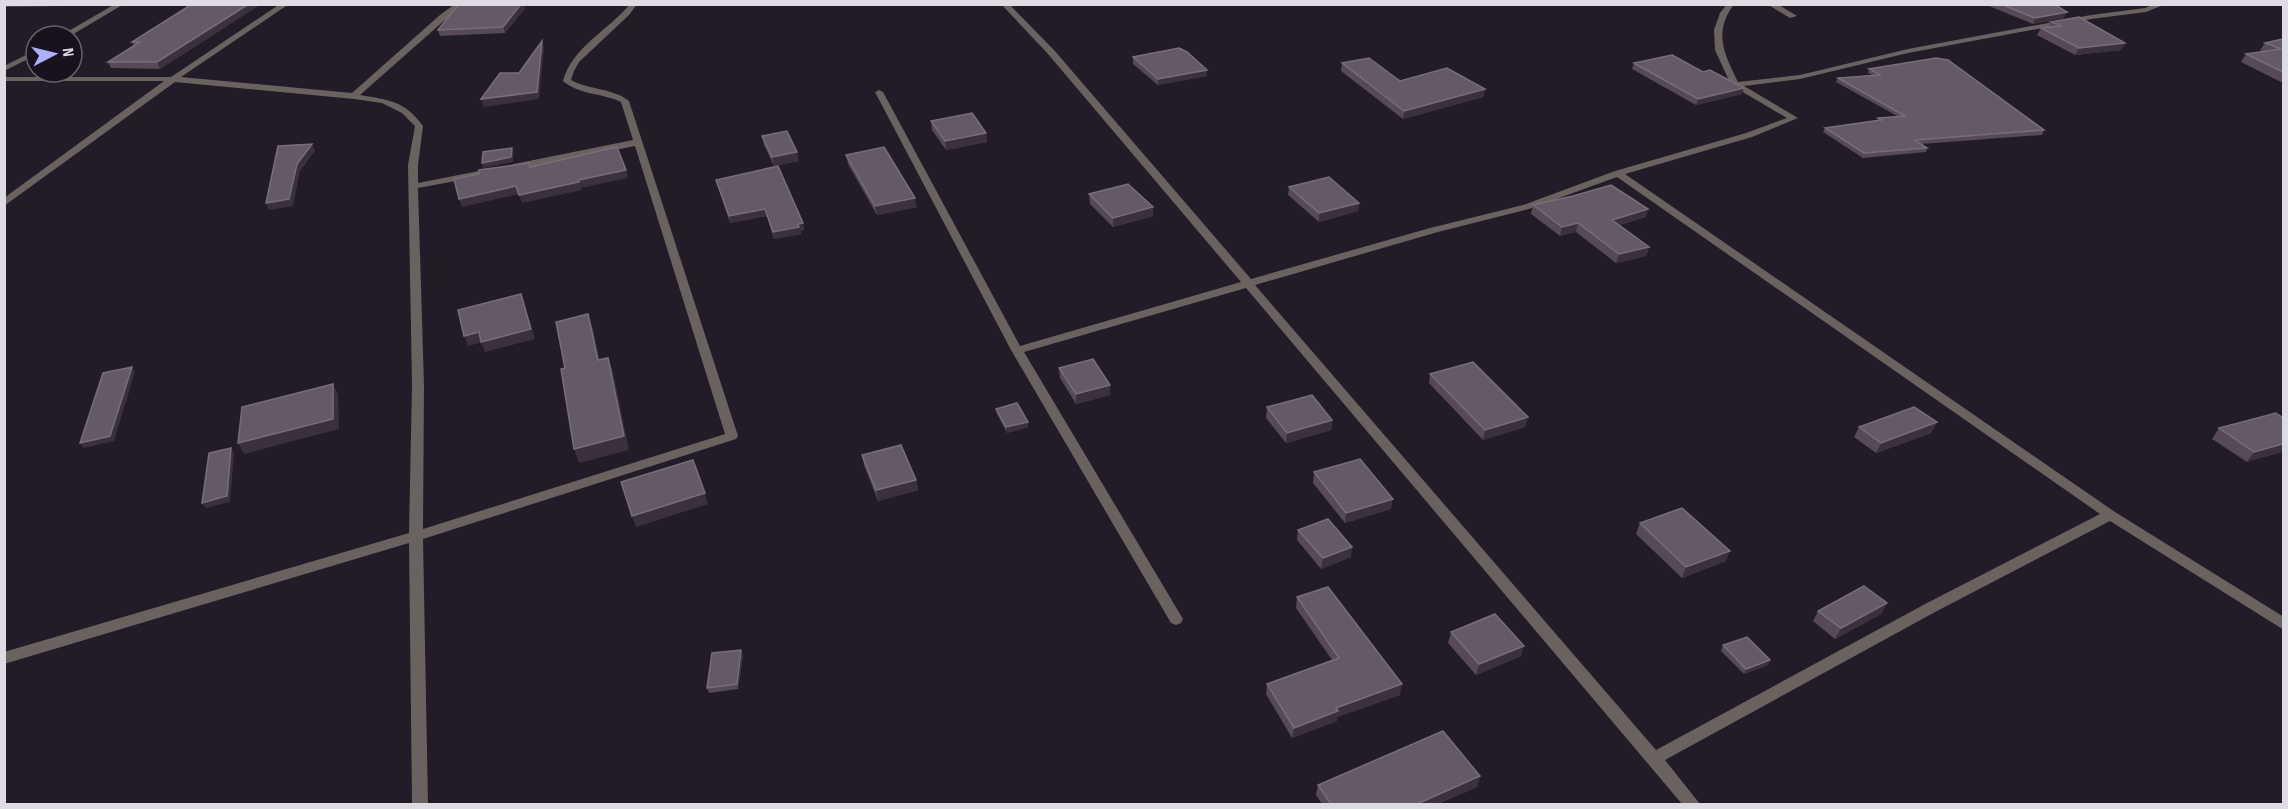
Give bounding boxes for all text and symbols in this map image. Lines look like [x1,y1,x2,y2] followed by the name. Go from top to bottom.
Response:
[24,24,84,84] north arrow
[57,47,77,58] text: N

